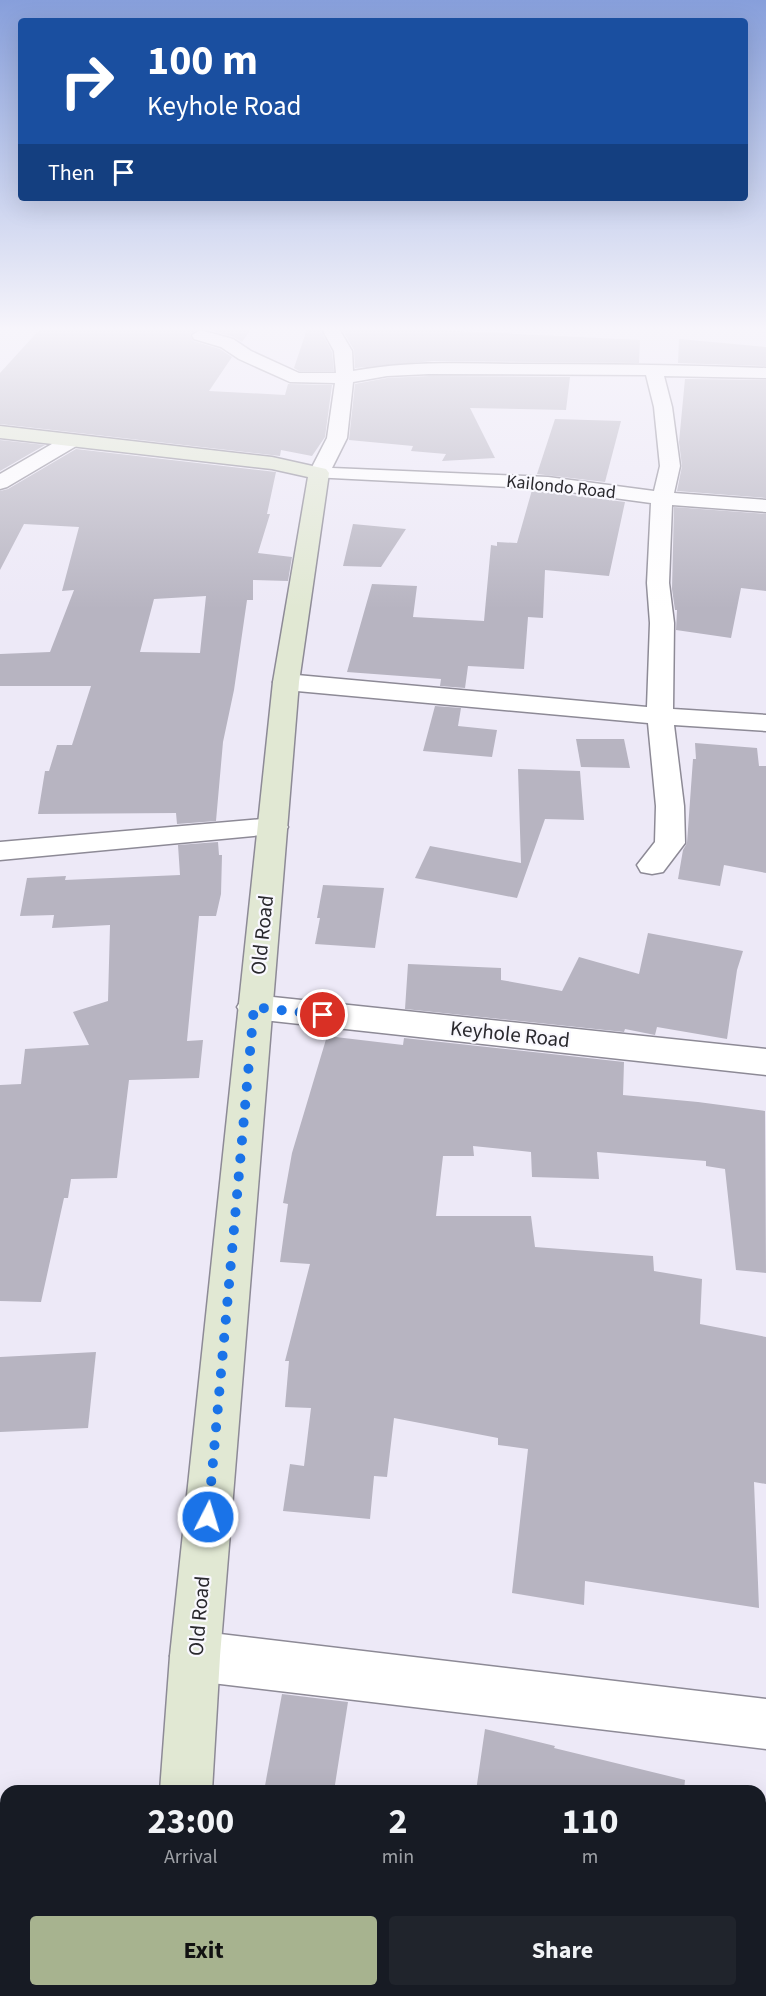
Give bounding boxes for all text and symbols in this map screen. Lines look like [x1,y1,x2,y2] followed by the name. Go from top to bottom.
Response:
[147,31,258,91] text: 100 m
[48,42,126,120] icon: right
[147,87,302,126] text: Keyhole Road
[107,156,140,189] icon: arrive
[48,157,95,189] text: Then
[505,469,617,505] street label: Kailondo Road
[243,894,281,976] street label: Old Road
[297,989,348,1040] pin
[306,998,339,1031] icon: arrive
[449,1013,571,1055] street label: Keyhole Road
[176,1485,240,1549] position arrow
[181,1575,217,1657] street label: Old Road
[147,1796,234,1847] text: 23:00
[388,1796,407,1847] text: 2
[562,1796,619,1847] text: 110
[164,1843,218,1871] text: Arrival
[382,1843,414,1871] text: min
[582,1843,598,1871] text: m
[30,1916,377,1985] button: Exit
[389,1916,736,1985] button: Share

